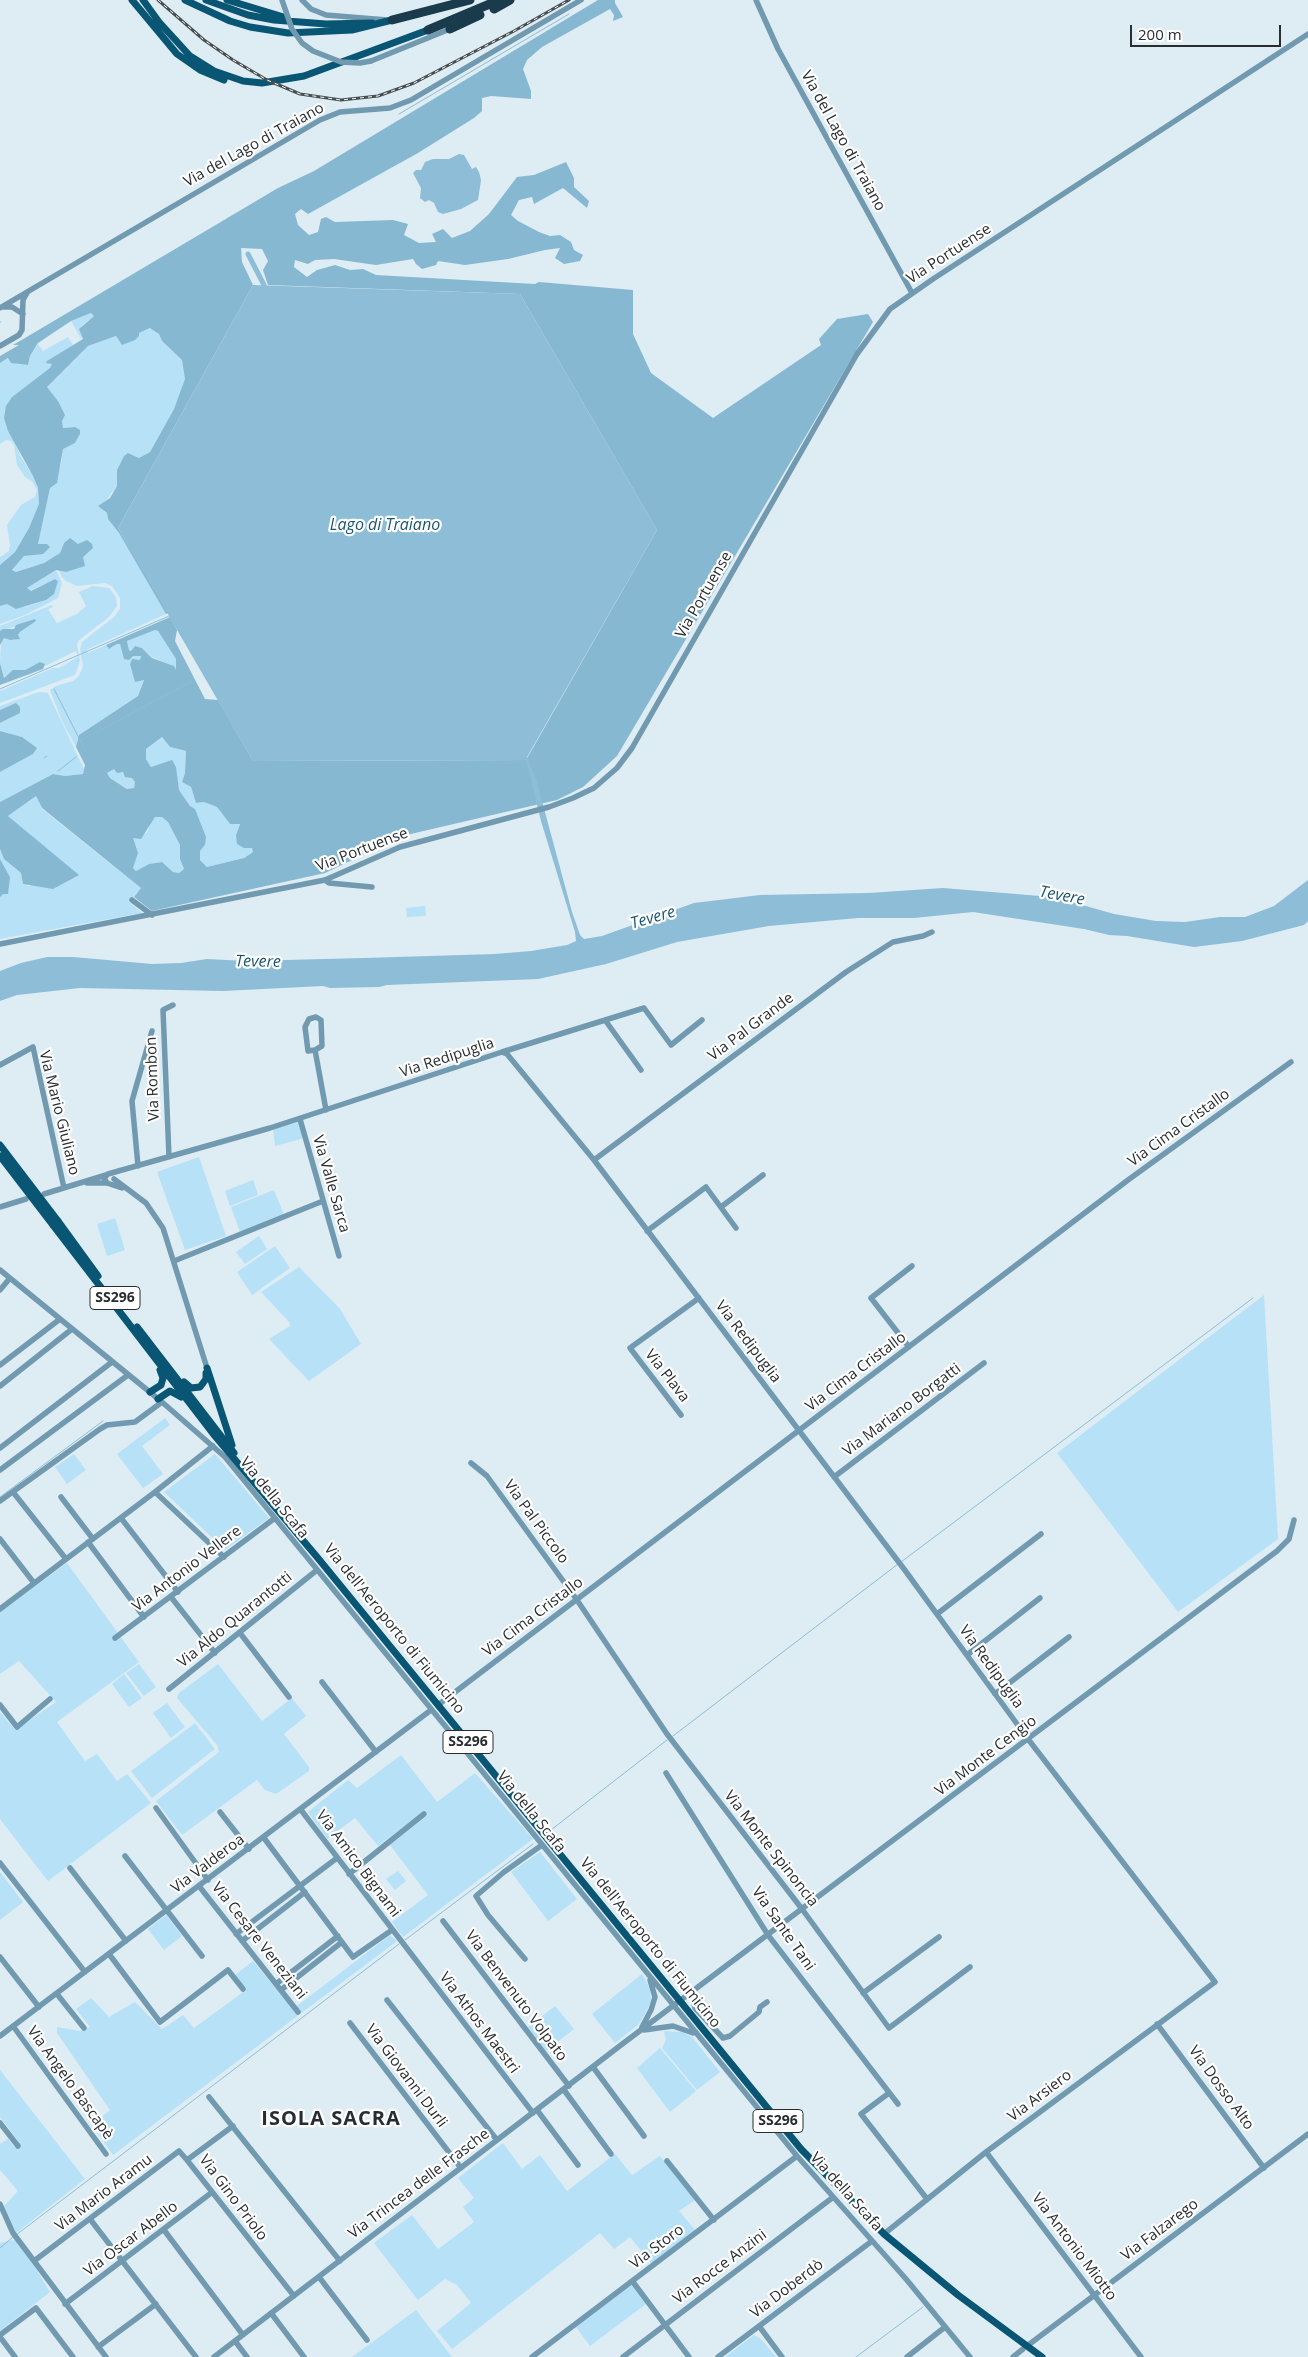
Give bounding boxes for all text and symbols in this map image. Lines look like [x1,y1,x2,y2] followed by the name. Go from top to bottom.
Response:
[1133,15,1284,47] scale bar
[1138,24,1182,44] text: 200 m
[797,68,889,214] street label: Via del Lago di Traiano
[181,99,327,191] street label: Via del Lago di Traiano
[903,220,995,288] street label: Via Portuense
[330,515,440,535] water label: Lago di Traiano
[672,549,736,641] street label: Via Portuense
[314,824,410,876] street label: Via Portuense
[1038,882,1086,910] water label: Tevere
[628,902,678,934] water label: Tevere
[235,952,281,972] water label: Tevere
[705,989,797,1065] street label: Via Pal Grande
[398,1034,496,1082] street label: Via Redipuglia
[143,1036,163,1122] street label: Via Rombon
[35,1049,83,1177] street label: Via Mario Giuliano
[1125,1085,1233,1171] street label: Via Cima Cristallo
[309,1133,353,1235] street label: Via Valle Sarca
[90,1286,140,1310] road number: SS296
[711,1297,785,1387] street label: Via Redipuglia
[802,1328,910,1416] street label: Via Cima Cristallo
[641,1346,693,1406] street label: Via Plava
[839,1360,965,1460] street label: Via Mariano Borgatti
[236,1454,312,1542] street label: Via della Scafa
[500,1477,572,1567] street label: Via Pal Piccolo
[129,1522,245,1616] street label: Via Antonio Vellere
[320,1540,468,1718] street label: Via dell'Aeroporto di Fiumicino
[174,1568,296,1672] street label: Via Aldo Quarantotti
[479,1573,587,1661] street label: Via Cima Cristallo
[955,1622,1027,1712] street label: Via Redipuglia
[932,1712,1040,1800] street label: Via Monte Cengio
[443,1730,493,1754] road number: SS296
[493,1768,569,1856] street label: Via della Scafa
[720,1787,822,1911] street label: Via Monte Spinoncia
[312,1807,404,1921] street label: Via Amico Bignami
[168,1831,248,1897] street label: Via Valderoa
[576,1854,724,2032] street label: Via dell'Aeroporto di Fiumicino
[208,1879,310,2003] street label: Via Cesare Veneziani
[748,1884,818,1974] street label: Via Sante Tani
[461,1927,571,2065] street label: Via Benvenuto Volpato
[435,1969,523,2077] street label: Via Athos Maestri
[361,2021,451,2131] street label: Via Giovanni Durli
[23,2023,117,2143] street label: Via Angelo Bascapè
[1184,2042,1258,2134] street label: Via Dosso Alto
[1005,2066,1075,2126] street label: Via Arsiero
[260,2107,402,2131] district label: ISOLA SACRA
[753,2110,803,2132] road number: SS296
[345,2125,493,2243] street label: Via Trincea delle Frasche
[806,2149,886,2235] street label: Via della Scafa
[52,2151,156,2235] street label: Via Mario Aramu
[195,2152,271,2244] street label: Via Gino Priolo
[1028,2190,1120,2304] street label: Via Antonio Miotto
[1118,2195,1202,2265] street label: Via Falzarego
[80,2198,182,2280] street label: Via Oscar Abello
[627,2221,687,2273] street label: Via Storo
[670,2226,770,2308] street label: Via Rocce Anzini
[747,2256,827,2322] street label: Via Doberdò

